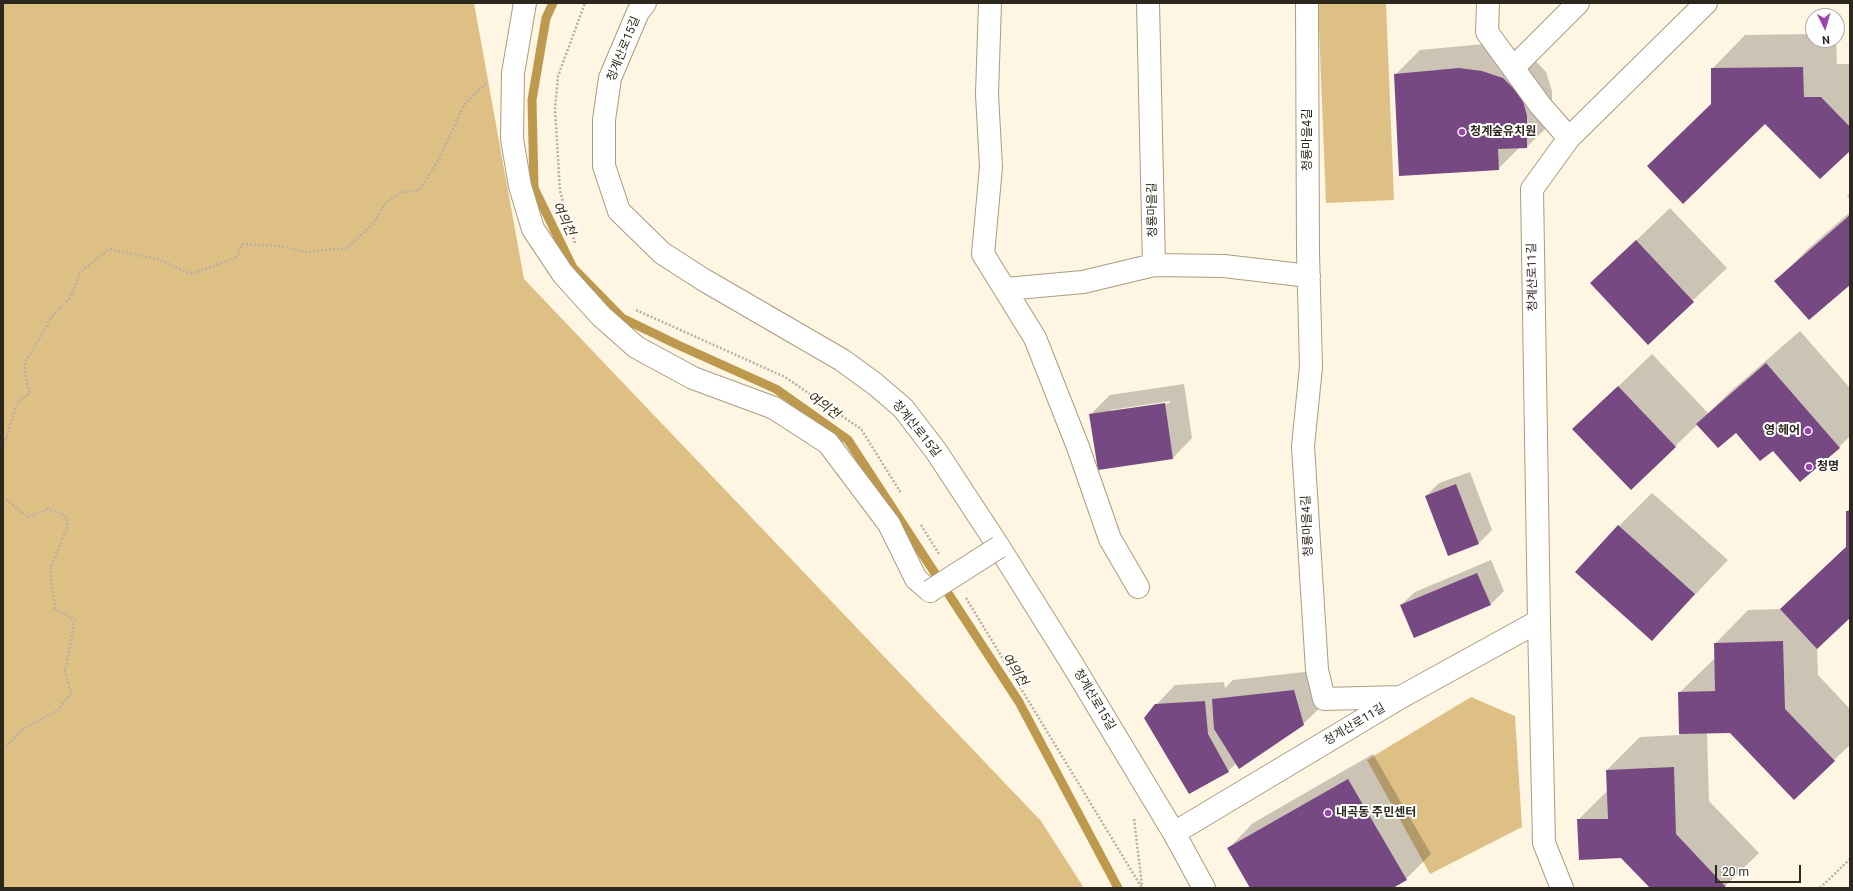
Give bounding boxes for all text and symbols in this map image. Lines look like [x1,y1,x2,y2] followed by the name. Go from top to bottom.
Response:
[1805,8,1845,48] north arrow
[604,14,644,84] street label: 청계산로15길
[1822,33,1830,46] text: N
[1301,109,1315,171] street label: 청룡마을4길
[1470,125,1536,139] place label: 청계숲유치원
[1457,127,1467,137] marker: 청계숲유치원
[1145,182,1161,238] street label: 청룡마을길
[548,199,578,239] water label: 여의천
[1525,243,1541,311] street label: 청계산로11길
[804,389,842,423] water label: 여의천
[889,398,943,460] street label: 청계산로15길
[1764,424,1800,438] place label: 영 헤어
[1803,426,1813,436] marker: 영 헤어
[1817,460,1839,474] place label: 청명
[1804,462,1814,472] marker: 청명
[1299,495,1317,557] street label: 청룡마을4길
[998,651,1030,689] water label: 여의천
[1070,667,1118,733] street label: 청계산로15길
[1322,701,1388,749] street label: 청계산로11길
[1336,806,1416,820] place label: 내곡동 주민센터
[1323,808,1333,818] marker: 내곡동 주민센터
[1717,857,1803,883] scale bar
[1722,865,1749,879] text: 20 m

